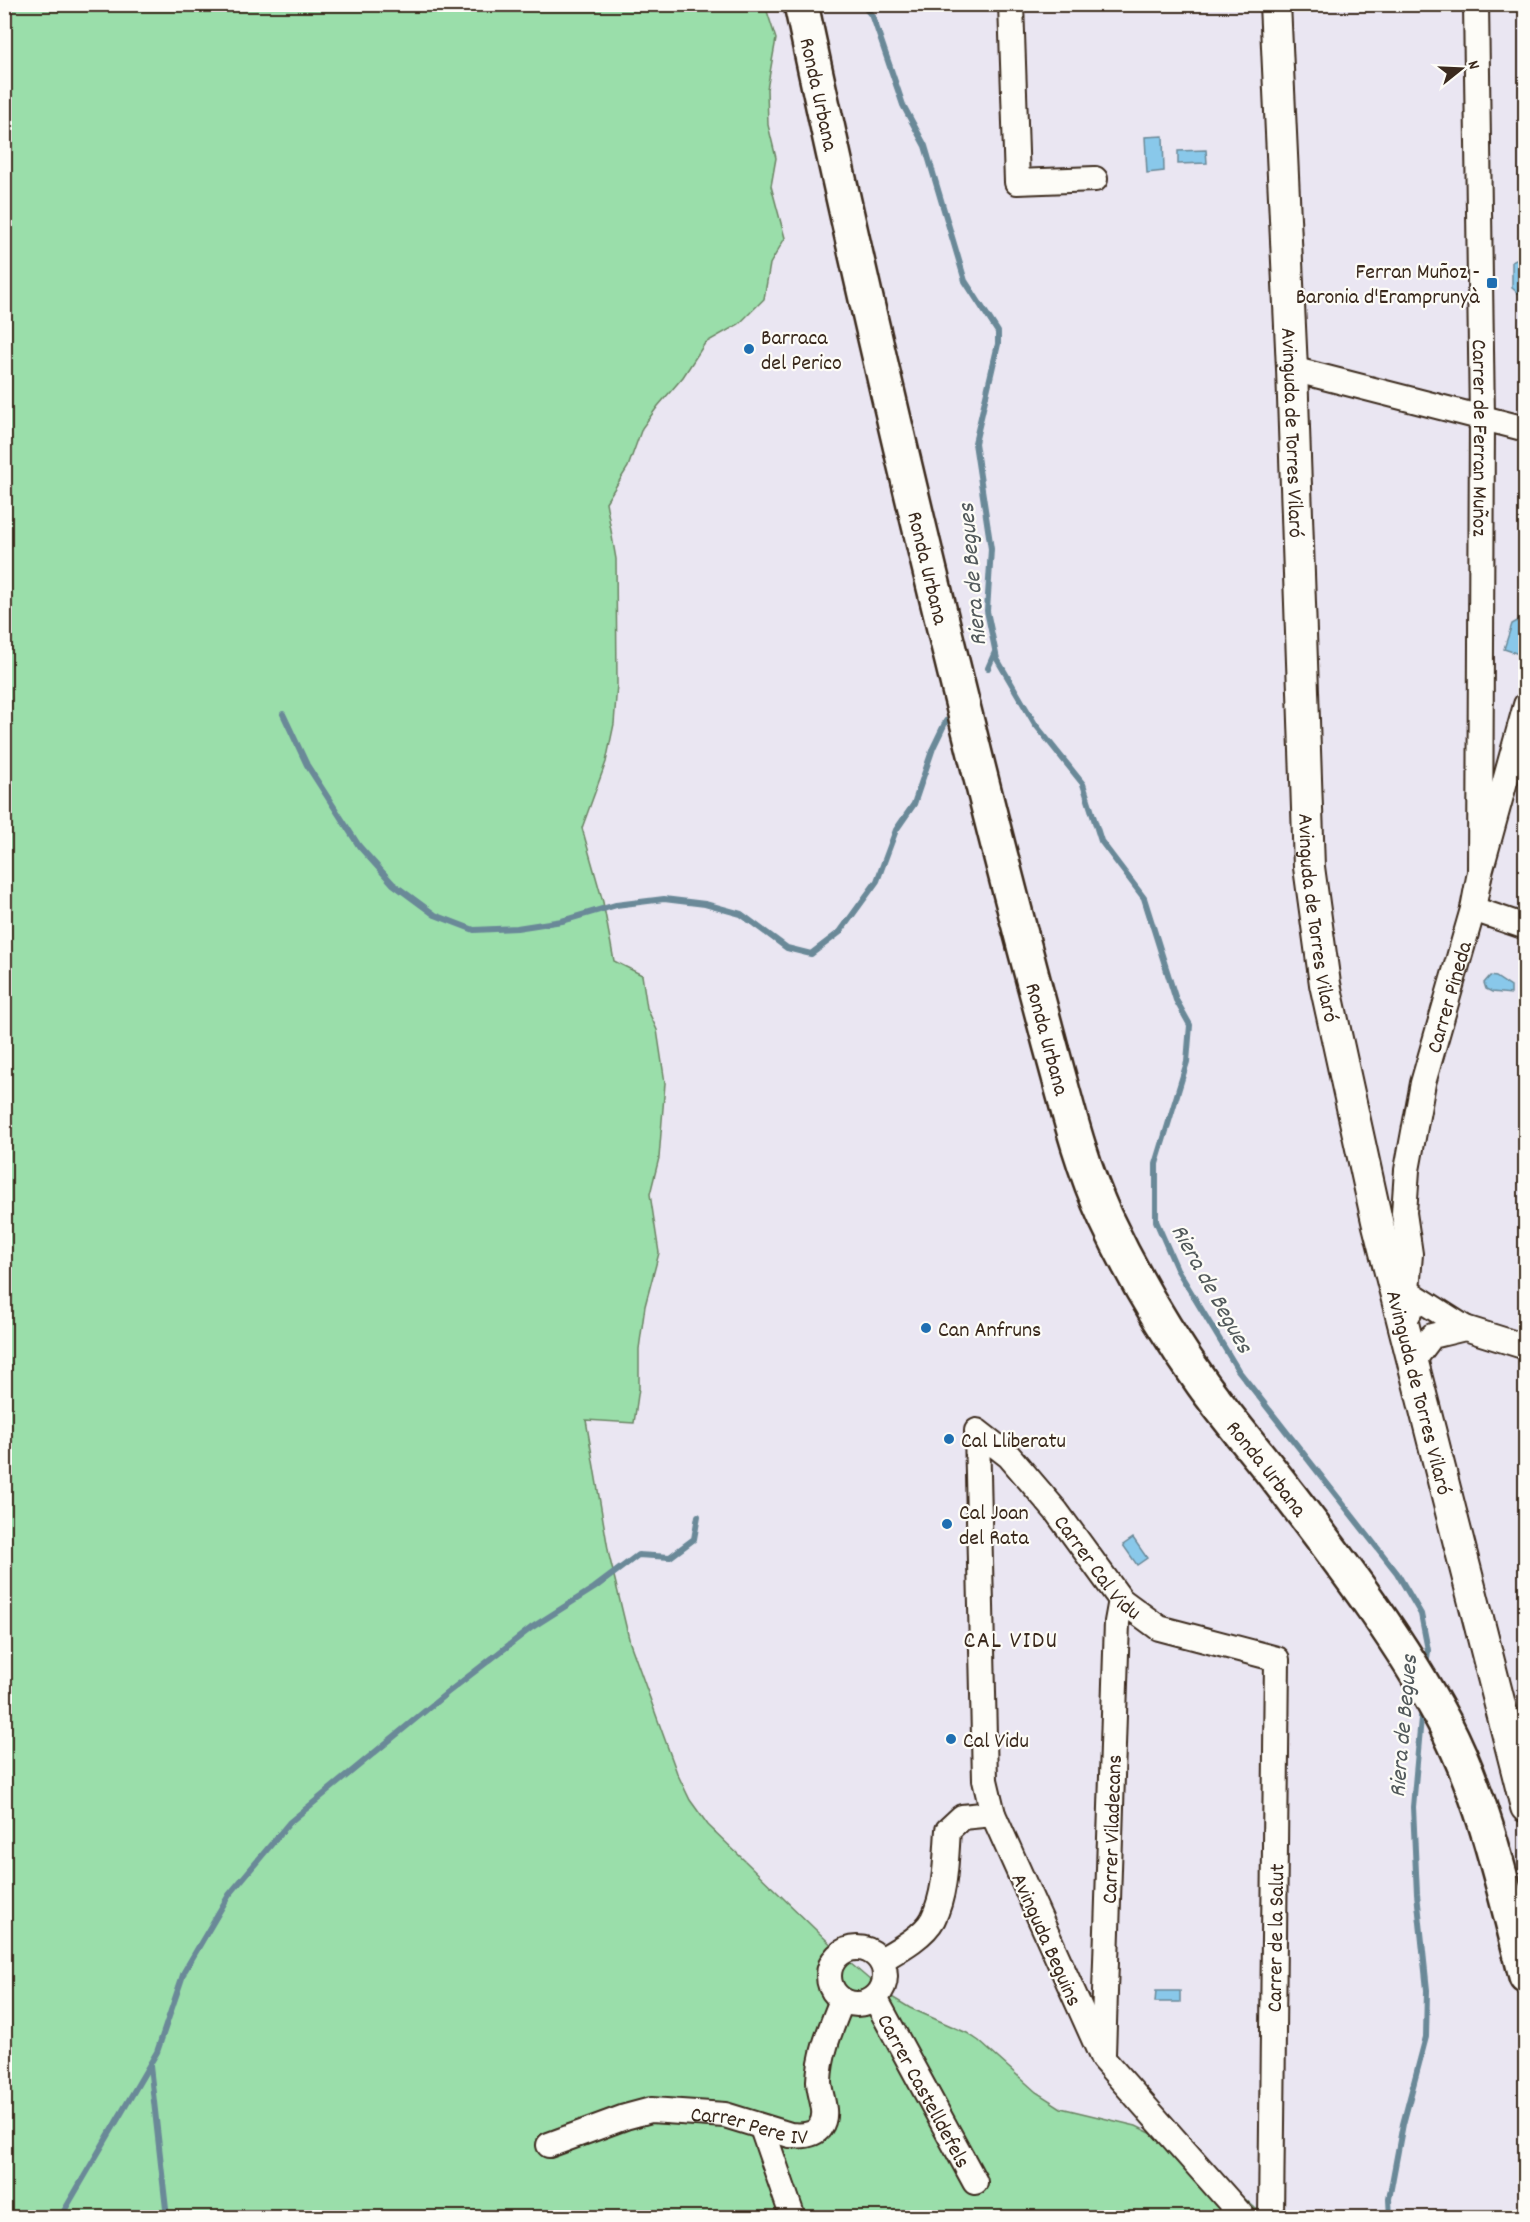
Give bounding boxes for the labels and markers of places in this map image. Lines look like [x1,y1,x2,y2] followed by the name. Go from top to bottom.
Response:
[1296,258,1480,314] place label: Ferran Muñoz - Baronia d'Eramprunyà
[1485,276,1499,290] marker: Ferran Muñoz - Baronia d'Eramprunyà
[761,324,842,380] place label: Barraca del Perico
[742,342,756,356] marker: Barraca del Perico
[938,1316,1041,1347] place label: Can Anfruns
[919,1321,933,1335] marker: Can Anfruns
[961,1427,1066,1458] place label: Cal Lliberatu
[942,1432,956,1446] marker: Cal Lliberatu
[959,1499,1029,1555] place label: Cal Joan del Rata
[940,1517,954,1531] marker: Cal Joan del Rata
[963,1727,1029,1758] place label: Cal Vidu
[944,1732,958,1746] marker: Cal Vidu

